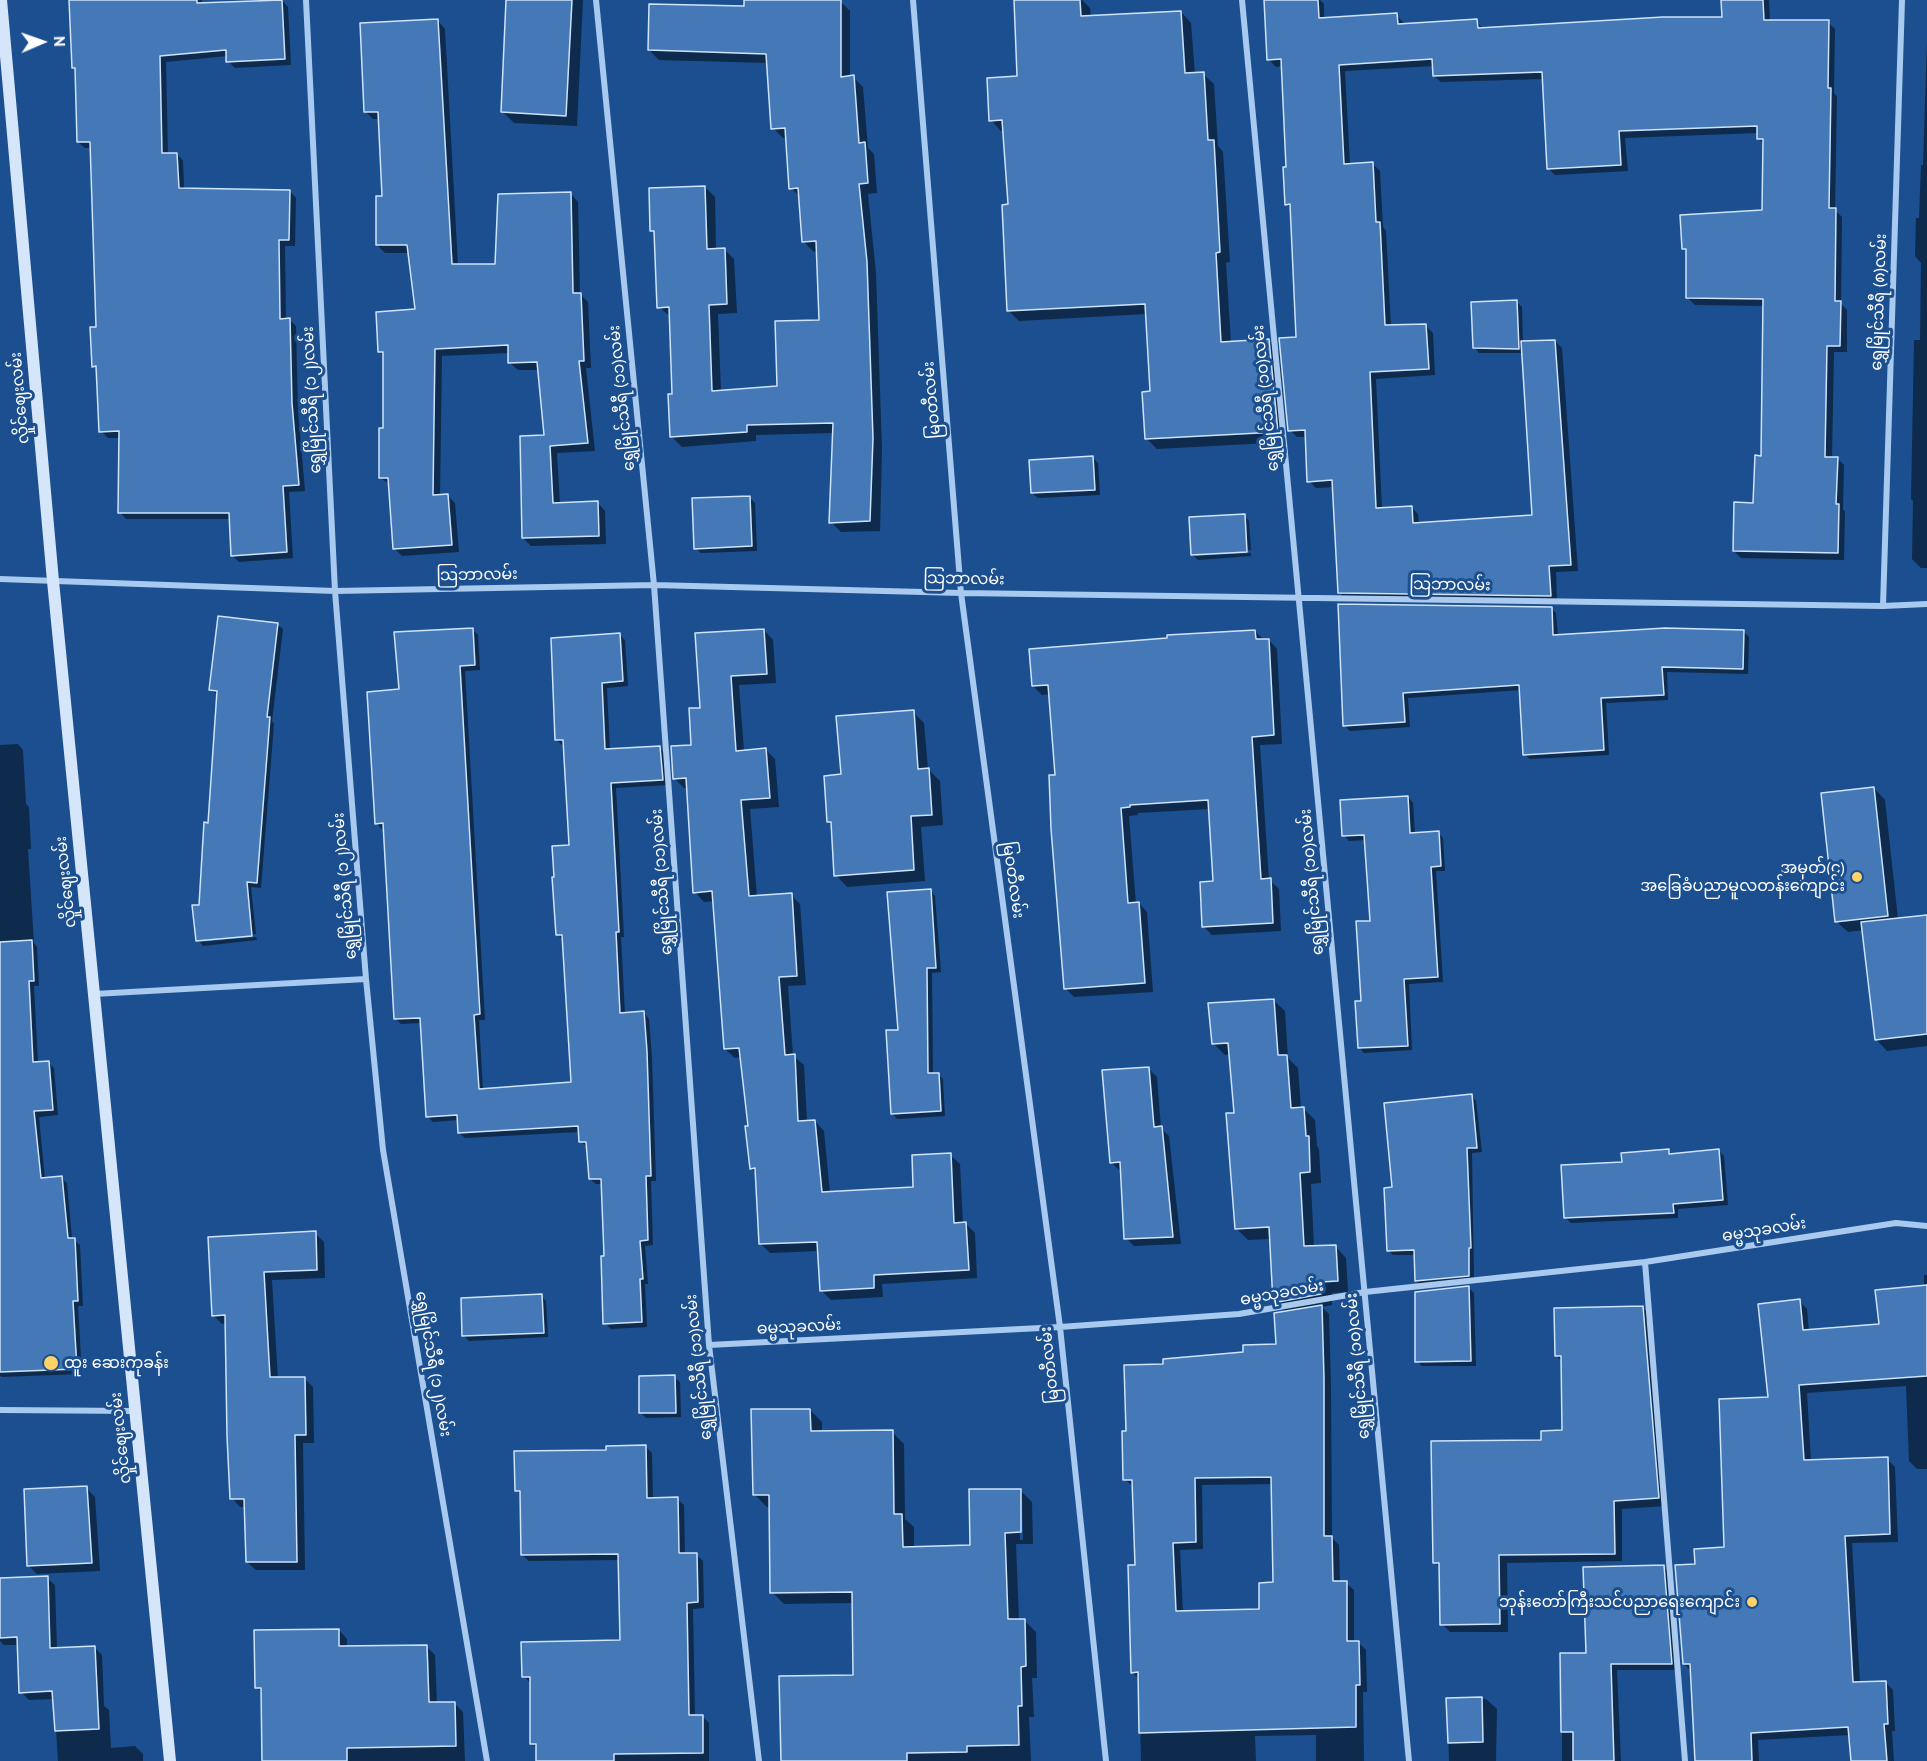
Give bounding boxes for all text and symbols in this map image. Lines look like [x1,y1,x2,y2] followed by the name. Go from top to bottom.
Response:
[12,12,72,72] north arrow
[50,36,70,47] text: N
[1867,233,1891,371] street label: ရွှေမြိုင်သီရီ (၈)လမ်း
[605,324,639,472] street label: ရွှေမြိုင်သီရီ (၁၁)လမ်း
[1249,324,1283,472] street label: ရွှေမြိုင်သီရီ (၁၀)လမ်း
[299,326,325,474] street label: ရွှေမြိုင်သီရီ (၁၂)လမ်း
[6,351,34,445] street label: လှိုင်ဈေးလမ်း
[919,361,945,439] street label: မြဝတီလမ်း
[436,565,518,585] street label: သြဘာလမ်း
[923,569,1005,589] street label: သြဘာလမ်း
[1409,575,1491,595] street label: သြဘာလမ်း
[647,808,677,956] street label: ရွှေမြိုင်သီရီ (၁၁)လမ်း
[1296,808,1328,956] street label: ရွှေမြိုင်သီရီ (၁၀)လမ်း
[329,812,361,960] street label: ရွှေမြိုင်သီရီ (၁၂)လမ်း
[52,835,80,929] street label: လှိုင်ဈေးလမ်း
[998,840,1028,920] street label: မြဝတီလမ်း
[1640,858,1845,896] place label: အမှတ်(၄) အခြေခံပညာမူလတန်းကျောင်း
[1850,870,1864,884] marker: အမှတ်(၄) အခြေခံပညာမူလတန်းကျောင်း
[1721,1214,1807,1246] street label: ဓမ္မသုခလမ်း
[1239,1276,1325,1310] street label: ဓမ္မသုခလမ်း
[411,1290,455,1438] street label: ရွှေမြိုင်သီရီ (၁၂)လမ်း
[1342,1292,1374,1440] street label: ရွှေမြိုင်သီရီ (၁၀)လမ်း
[682,1293,716,1441] street label: ရွှေမြိုင်သီရီ (၁၁)လမ်း
[756,1315,842,1339] street label: ဓမ္မသုခလမ်း
[1036,1325,1064,1405] street label: မြဝတီလမ်း
[64,1353,169,1373] place label: ထူး ဆေးကုခန်း
[42,1354,60,1372] marker: ထူး ဆေးကုခန်း
[107,1391,135,1485] street label: လှိုင်ဈေးလမ်း
[1499,1592,1740,1612] place label: ဘုန်းတော်ကြီးသင်ပညာရေးကျောင်း
[1745,1595,1759,1609] marker: ဘုန်းတော်ကြီးသင်ပညာရေးကျောင်း

